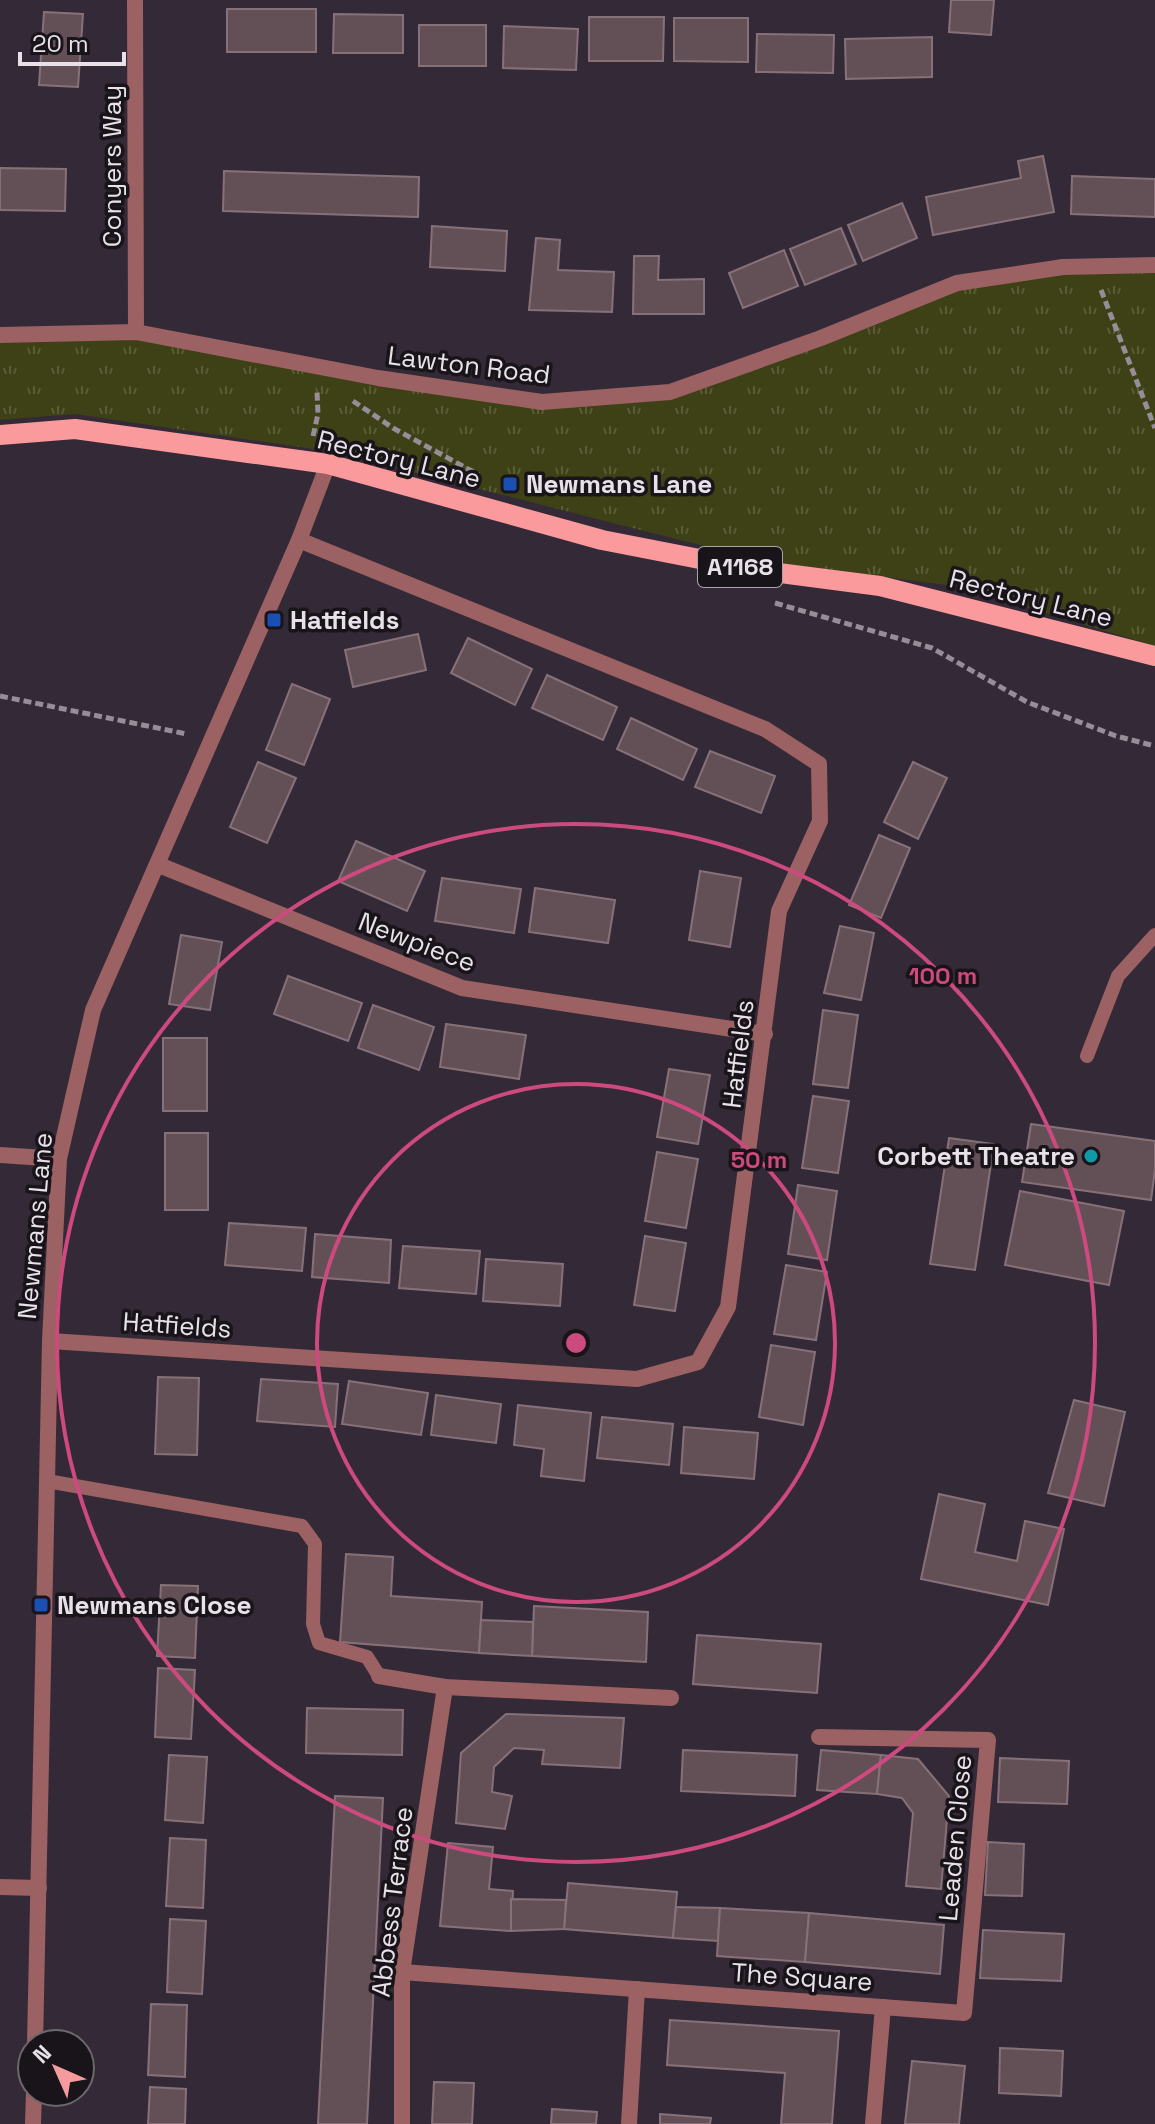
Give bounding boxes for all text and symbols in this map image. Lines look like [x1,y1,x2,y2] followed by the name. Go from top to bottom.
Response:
[20,16,124,66] scale bar
[32,28,89,59] text: 20 m
[95,85,129,247] street label: Conyers Way
[386,338,552,392] street label: Lawton Road
[314,422,484,496] street label: Rectory Lane
[526,467,712,501] place label: Newmans Lane
[501,475,519,493] marker: Newmans Lane
[698,547,782,587] road number: A1168
[946,561,1116,635] street label: Rectory Lane
[290,603,399,637] place label: Hatfields
[265,611,283,629] marker: Hatfields
[354,904,480,980] street label: Newpiece
[909,960,977,991] text: 100 m
[714,998,762,1110] street label: Hatfields
[10,1131,60,1321] street label: Newmans Lane
[877,1139,1075,1173] place label: Corbett Theatre
[731,1144,787,1175] text: 50 m
[1082,1147,1100,1165] marker: Corbett Theatre
[121,1304,233,1346] street label: Hatfields
[562,1329,590,1357] centre of rings
[57,1588,251,1622] place label: Newmans Close
[32,1596,50,1614] marker: Newmans Close
[931,1753,979,1923] street label: Leaden Close
[363,1805,421,1999] street label: Abbess Terrace
[730,1955,874,1999] street label: The Square
[16,2028,96,2108] north arrow
[27,2039,57,2069] text: N

